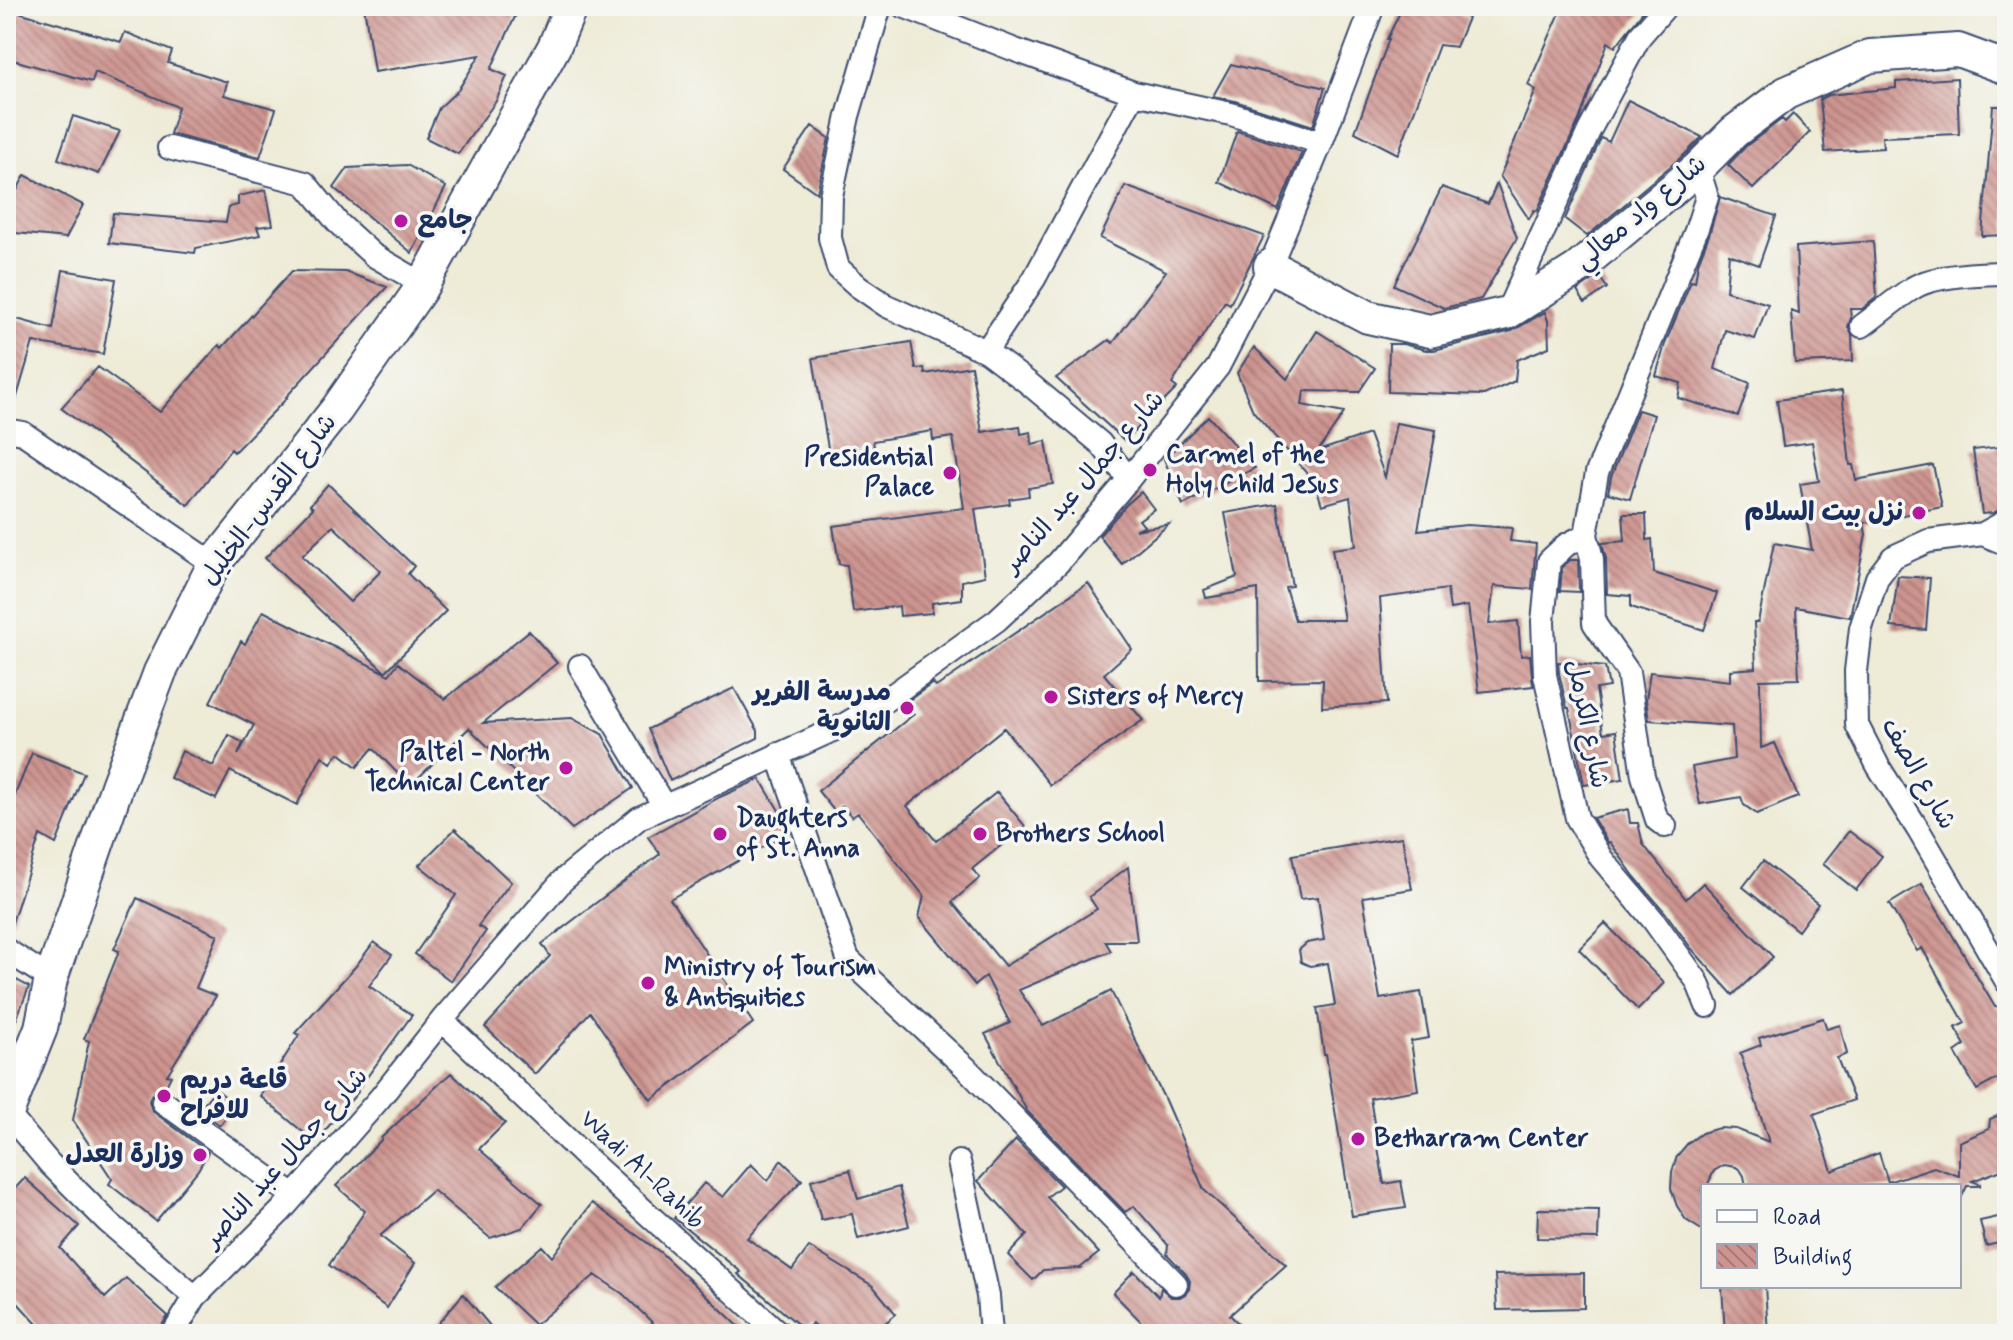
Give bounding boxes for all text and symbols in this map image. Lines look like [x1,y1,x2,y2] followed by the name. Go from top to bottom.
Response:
[1568,148,1717,281] street label: شارع واد معالي
[417,204,472,238] place label: جامع
[392,212,410,230] marker: جامع
[994,383,1173,582] street label: شارع جمال عبد الناصر
[193,407,345,593] street label: شارع القدس-الخليل
[1166,438,1339,502] place label: Carmel of the Holy Child Jesus
[804,441,934,505] place label: Presidential Palace
[1141,461,1159,479] marker: Carmel of the Holy Child Jesus
[941,464,959,482] marker: Presidential Palace
[1745,496,1903,531] place label: نزل بيت السلام
[1910,504,1928,522] marker: نزل بيت السلام
[1558,657,1616,791] street label: شارع الكرمل
[750,676,891,740] place label: مدرسة الفرير الثانوية
[1067,680,1244,714] place label: Sisters of Mercy
[1042,688,1060,706] marker: Sisters of Mercy
[898,699,916,717] marker: مدرسة الفرير الثانوية
[1872,712,1964,836] street label: شارع الصف
[364,736,550,800] place label: Paltel - North Technical Center
[557,759,575,777] marker: Paltel - North Technical Center
[736,802,860,866] place label: Daughters of St. Anna
[996,817,1165,851] place label: Brothers School
[711,825,729,843] marker: Daughters of St. Anna
[971,825,989,843] marker: Brothers School
[664,951,876,1015] place label: Ministry of Tourism & Antiquities
[639,974,657,992] marker: Ministry of Tourism & Antiquities
[195,1061,376,1257] street label: شارع جمال عبد الناصر
[180,1064,288,1128] place label: قاعة دريم للافراح
[155,1087,173,1105] marker: قاعة دريم للافراح
[572,1103,712,1237] street label: Wadi Al-Rahib
[1374,1122,1589,1156] place label: Betharram Center
[1349,1130,1367,1148] marker: Betharram Center
[65,1138,184,1172] place label: وزارة العدل
[191,1146,209,1164] marker: وزارة العدل
[1701,1184,1961,1288] legend
[1773,1202,1821,1233] text: Road
[1773,1242,1853,1276] text: Building

